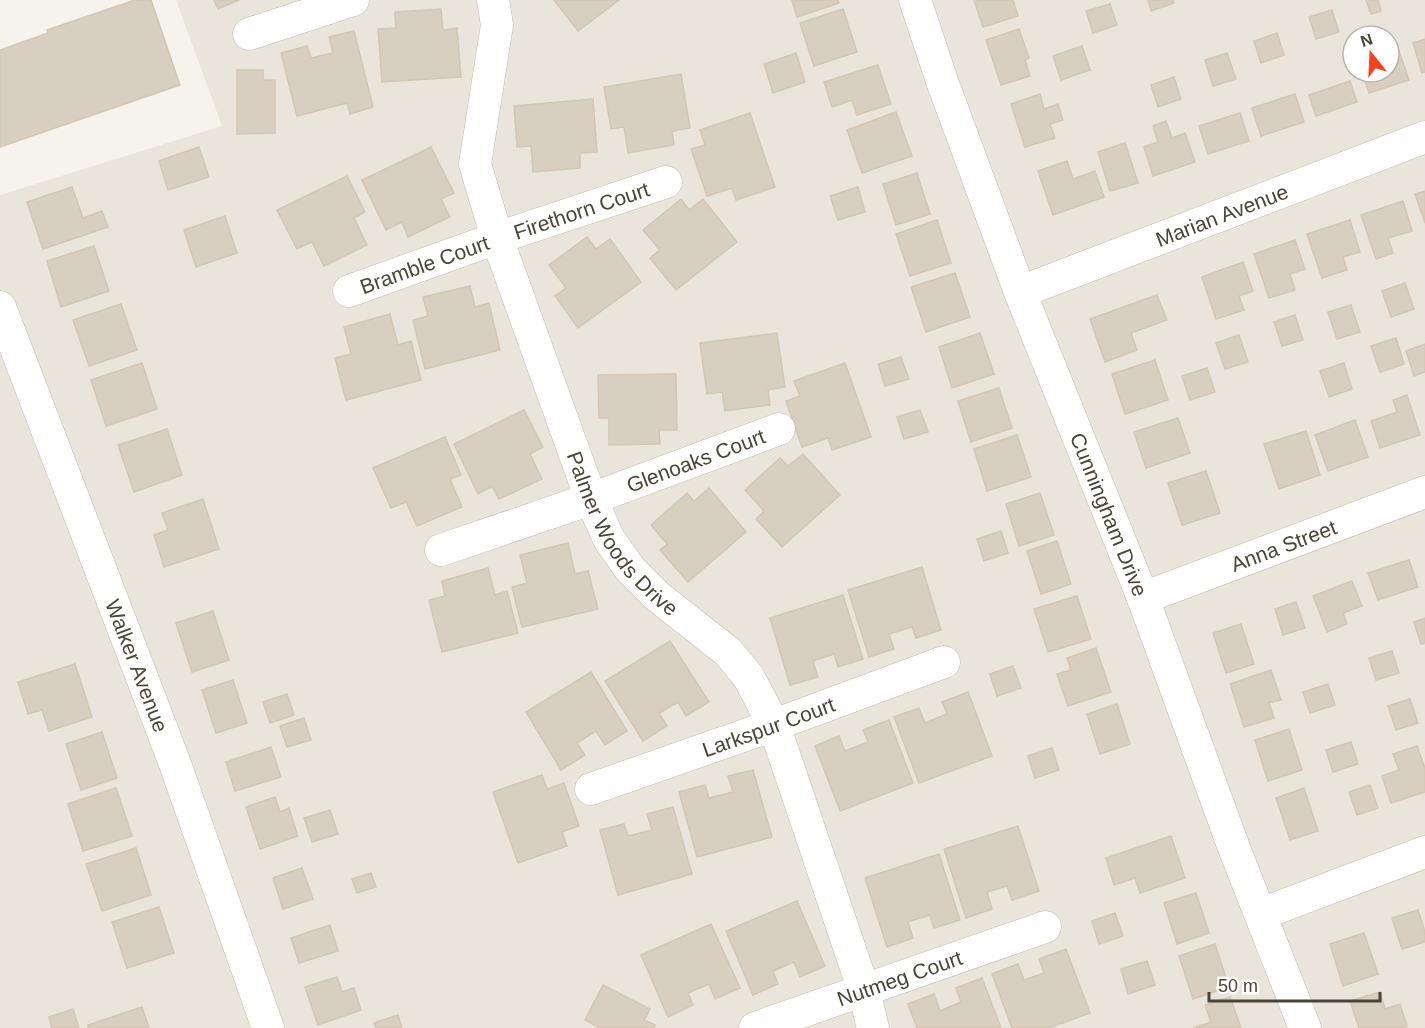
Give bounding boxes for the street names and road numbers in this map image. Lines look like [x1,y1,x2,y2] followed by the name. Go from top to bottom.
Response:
[511,177,652,243] street label: Firethorn Court
[1152,179,1291,251] street label: Marian Avenue
[357,230,492,298] street label: Bramble Court
[623,424,768,496] street label: Glenoaks Court
[1066,429,1153,599] street label: Cunningham Drive
[563,448,683,620] street label: Palmer Woods Drive
[1227,515,1340,576] street label: Anna Street
[102,596,173,735] street label: Walker Avenue
[699,692,838,761] street label: Larkspur Court
[834,945,965,1010] street label: Nutmeg Court

